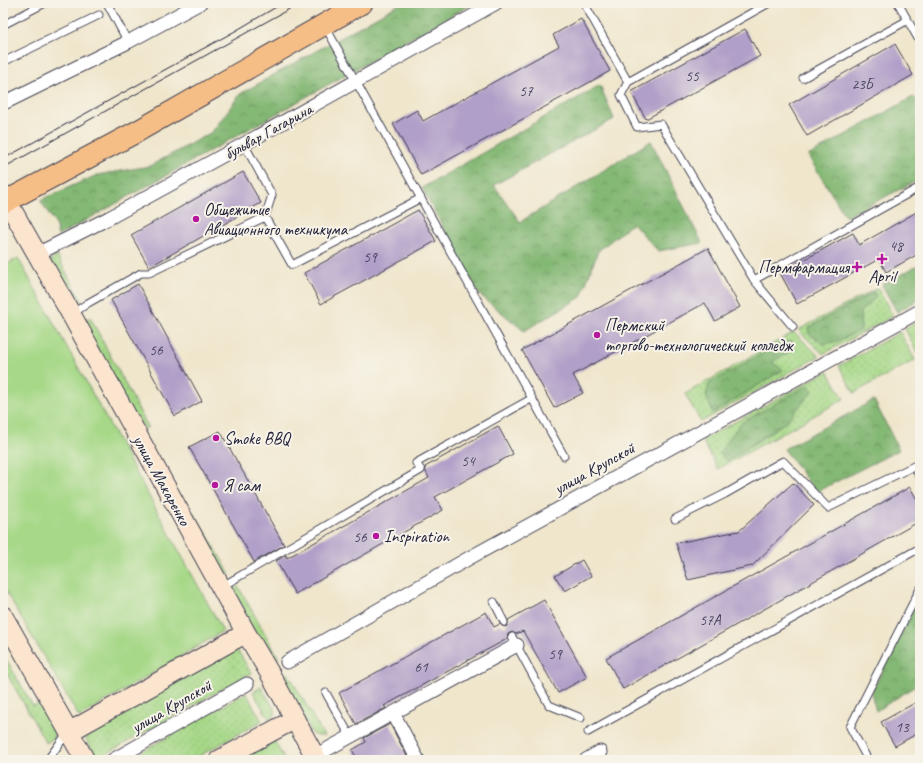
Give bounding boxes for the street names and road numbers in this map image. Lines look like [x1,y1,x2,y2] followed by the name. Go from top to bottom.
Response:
[220,98,318,164] street label: бульвар Гагарина
[128,430,196,530] street label: улица Макаренко
[549,437,639,500] street label: улица Крупской
[127,675,216,738] street label: улица Крупской

